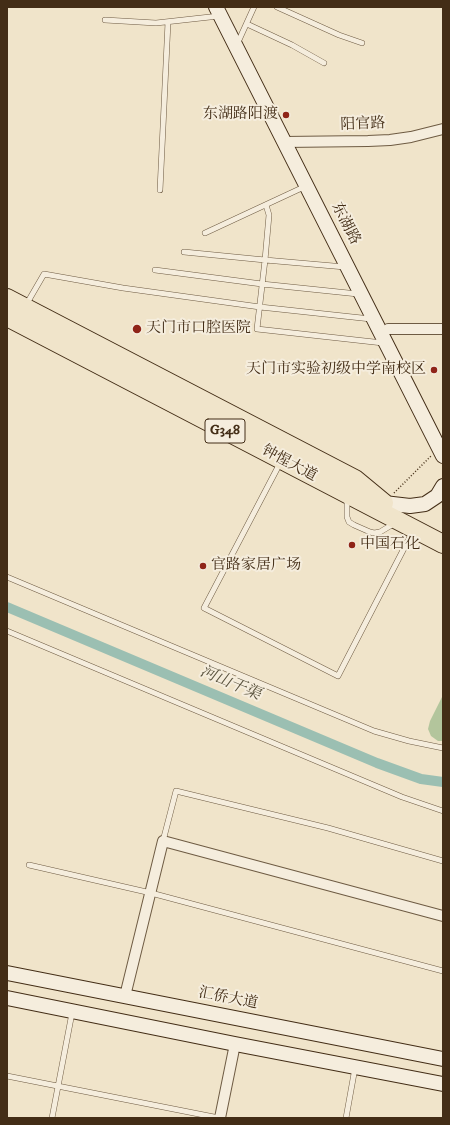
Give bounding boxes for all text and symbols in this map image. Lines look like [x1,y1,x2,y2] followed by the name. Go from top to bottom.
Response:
[203,106,278,124] place label: 东湖路阳渡
[281,110,291,120] marker: 东湖路阳渡
[340,115,386,135] street label: 阳官路
[327,200,363,248] street label: 东湖路
[146,320,251,338] place label: 天门市口腔医院
[131,323,143,335] marker: 天门市口腔医院
[246,361,426,379] place label: 天门市实验初级中学南校区
[429,365,439,375] marker: 天门市实验初级中学南校区
[205,419,245,443] road number: G348
[258,442,320,486] street label: 钟惺大道
[360,536,420,554] place label: 中国石化
[347,540,357,550] marker: 中国石化
[211,557,301,575] place label: 官路家居广场
[198,561,208,571] marker: 官路家居广场
[197,663,263,705] water label: 河山干渠
[197,984,259,1014] street label: 汇侨大道

